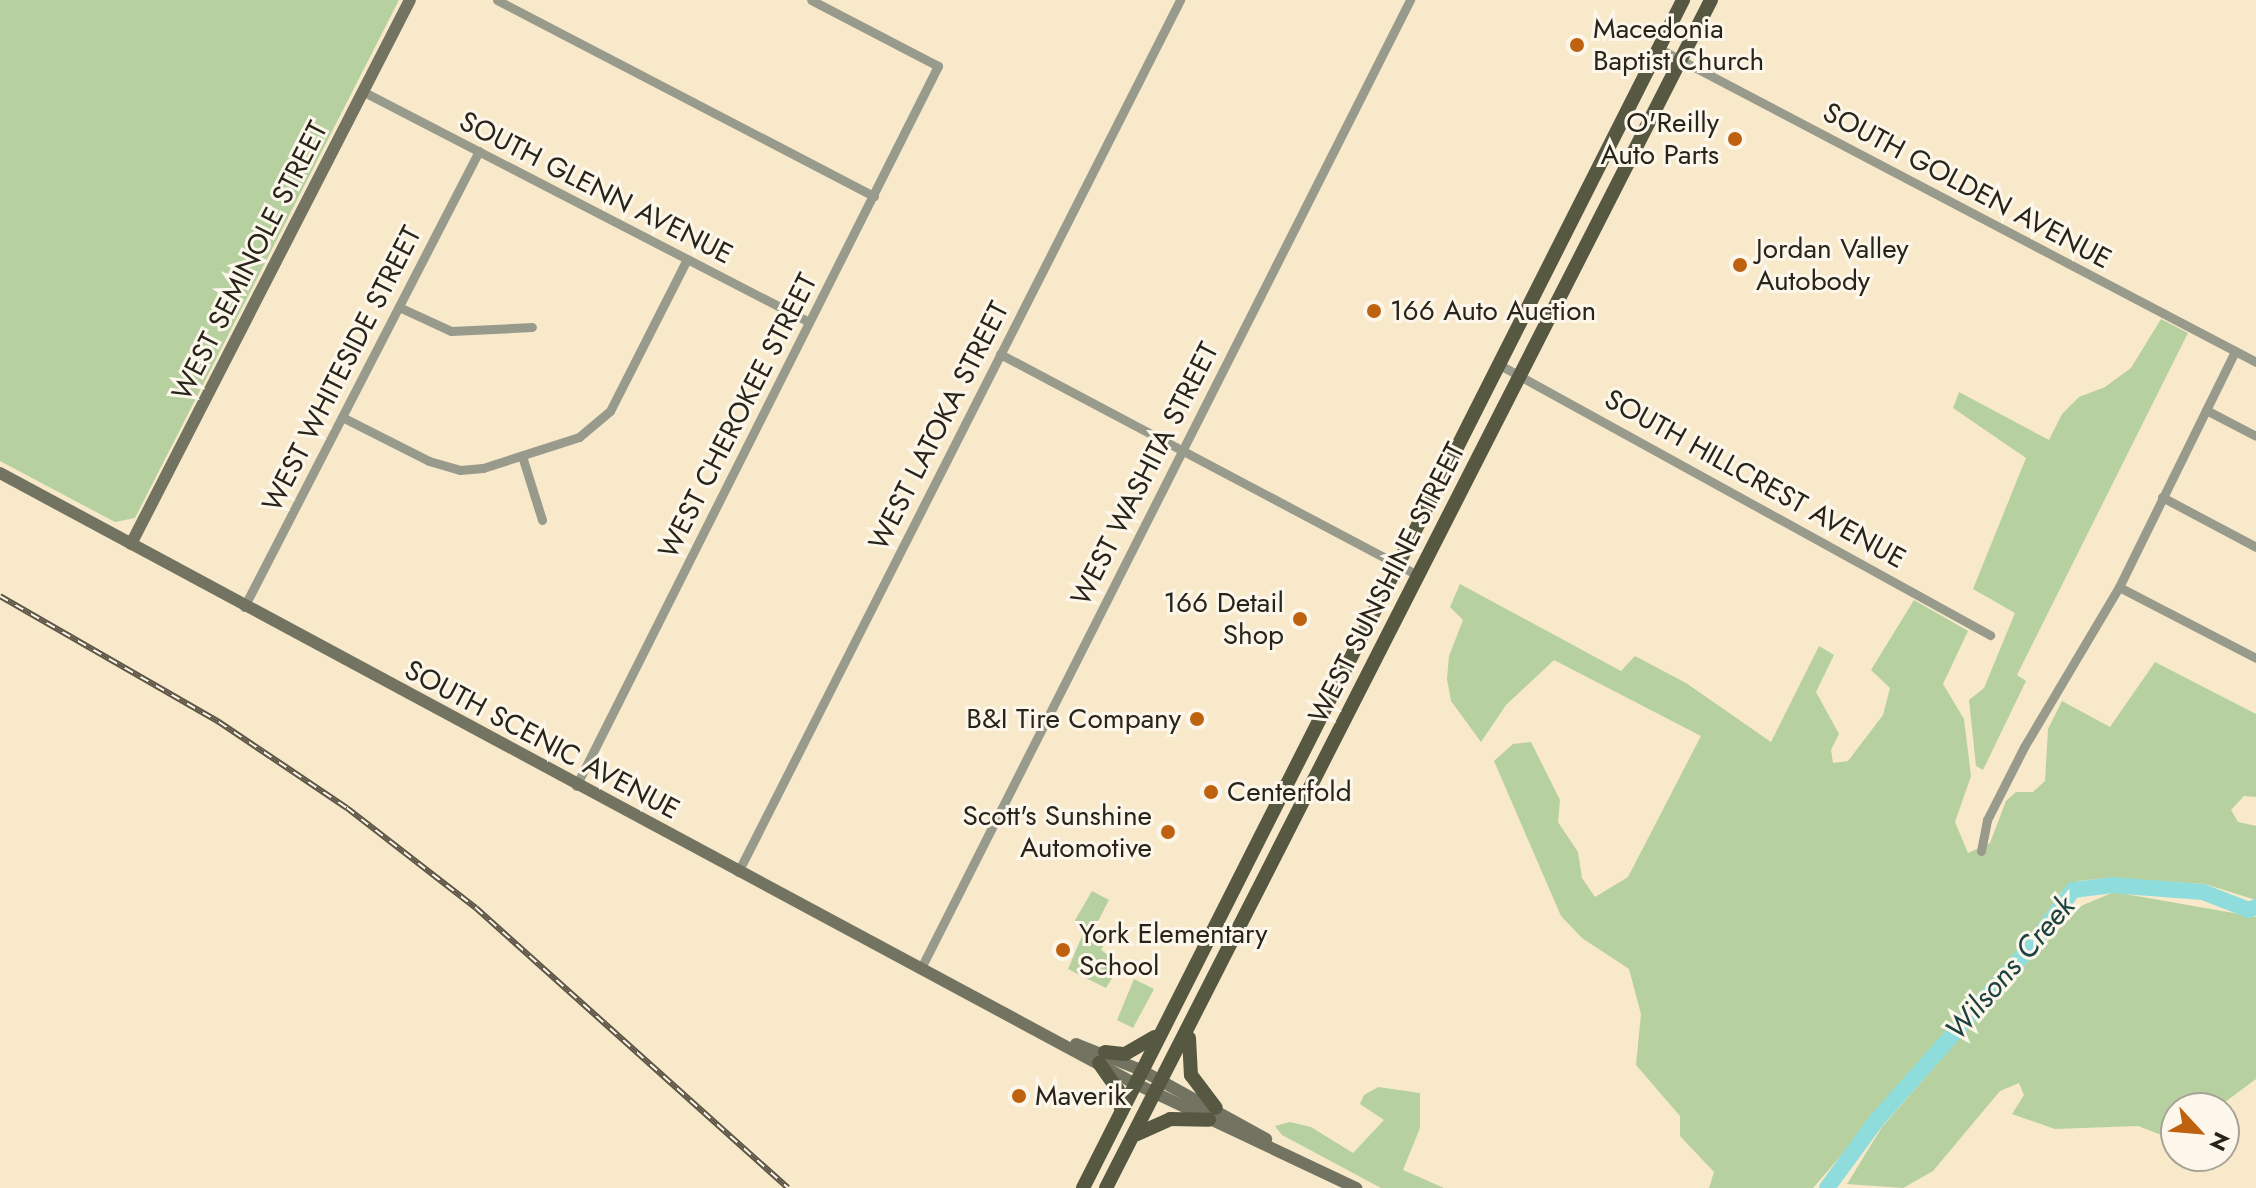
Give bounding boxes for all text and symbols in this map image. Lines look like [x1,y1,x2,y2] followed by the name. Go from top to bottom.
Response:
[1593,12,1764,78] place label: Macedonia Baptist Church
[1568,36,1586,54] marker: Macedonia Baptist Church
[1817,96,2117,276] street label: SOUTH GOLDEN AVENUE
[454,104,738,272] street label: SOUTH GLENN AVENUE
[1600,106,1719,172] place label: O'Reilly Auto Parts
[165,116,335,406] street label: WEST SEMINOLE STREET
[1726,130,1744,148] marker: O'Reilly Auto Parts
[255,221,429,517] street label: WEST WHITESIDE STREET
[1756,232,1908,298] place label: Jordan Valley Autobody
[1731,256,1749,274] marker: Jordan Valley Autobody
[651,268,825,564] street label: WEST CHEROKEE STREET
[1390,294,1596,328] place label: 166 Auto Auction
[862,296,1016,556] street label: WEST LATOKA STREET
[1365,302,1383,320] marker: 166 Auto Auction
[1064,337,1226,611] street label: WEST WASHITA STREET
[1599,382,1911,576] street label: SOUTH HILLCREST AVENUE
[1302,437,1472,729] street label: WEST SUNSHINE STREET
[1163,586,1284,652] place label: 166 Detail Shop
[1291,610,1309,628] marker: 166 Detail Shop
[399,653,685,827] street label: SOUTH SCENIC AVENUE
[966,702,1181,736] place label: B&I Tire Company
[1188,710,1206,728] marker: B&I Tire Company
[1227,775,1352,809] place label: Centerfold
[1202,783,1220,801] marker: Centerfold
[963,799,1152,865] place label: Scott's Sunshine Automotive
[1159,823,1177,841] marker: Scott's Sunshine Automotive
[1938,889,2082,1047] water label: Wilsons Creek
[1079,917,1268,983] place label: York Elementary School
[1054,941,1072,959] marker: York Elementary School
[1035,1079,1127,1113] place label: Maverik
[1010,1087,1028,1105] marker: Maverik
[2160,1092,2240,1172] north arrow
[2202,1127,2238,1157] text: N

